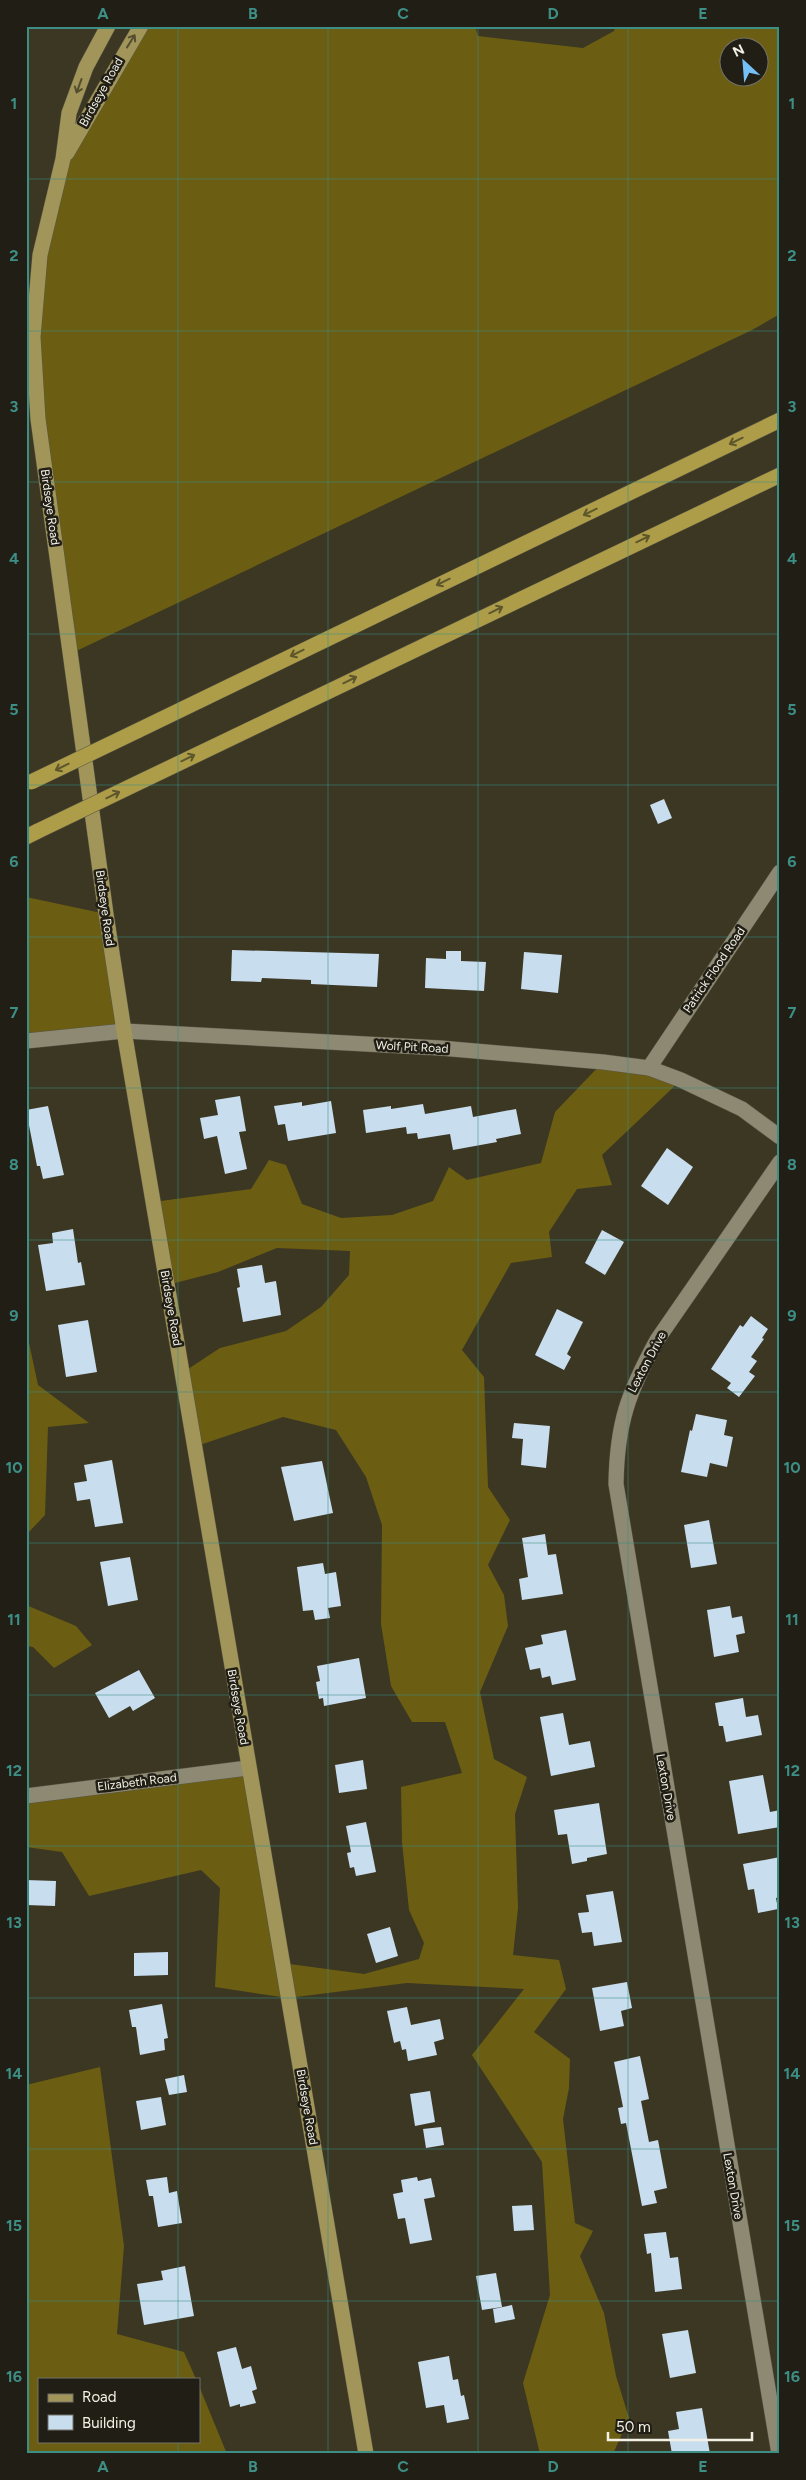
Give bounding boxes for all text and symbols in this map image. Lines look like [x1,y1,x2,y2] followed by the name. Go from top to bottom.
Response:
[97,4,109,23] text: A
[248,4,258,23] text: B
[397,4,409,23] text: C
[547,4,559,23] text: D
[698,4,708,23] text: E
[126,34,137,48] one-way arrow
[718,38,768,88] north arrow
[730,41,747,61] text: N
[76,55,126,129] street label: Birdseye Road
[74,78,83,93] one-way arrow
[11,94,17,113] text: 1
[789,94,795,113] text: 1
[9,246,19,265] text: 2
[787,246,797,265] text: 2
[10,397,19,416] text: 3
[788,397,797,416] text: 3
[729,437,744,446] one-way arrow
[38,468,62,546] street label: Birdseye Road
[582,507,597,517] one-way arrow
[635,534,650,544] one-way arrow
[9,549,19,568] text: 4
[787,549,797,568] text: 4
[436,578,451,588] one-way arrow
[489,605,504,615] one-way arrow
[290,649,305,658] one-way arrow
[342,675,357,684] one-way arrow
[9,700,19,719] text: 5
[787,700,797,719] text: 5
[180,753,195,763] one-way arrow
[55,763,70,772] one-way arrow
[105,790,120,799] one-way arrow
[9,852,19,871] text: 6
[787,852,797,871] text: 6
[93,869,117,947] street label: Birdseye Road
[680,925,748,1015] street label: Patrick Flood Road
[10,1003,19,1022] text: 7
[788,1003,797,1022] text: 7
[375,1038,449,1056] street label: Wolf Pit Road
[9,1155,19,1174] text: 8
[787,1155,797,1174] text: 8
[157,1269,185,1347] street label: Birdseye Road
[9,1306,19,1325] text: 9
[787,1306,797,1325] text: 9
[625,1329,669,1395] street label: Lexton Drive
[5,1458,23,1477] text: 10
[783,1458,801,1477] text: 10
[7,1610,21,1629] text: 11
[785,1610,799,1629] text: 11
[224,1668,252,1746] street label: Birdseye Road
[653,1753,679,1822] street label: Lexton Drive
[6,1761,22,1780] text: 12
[784,1761,800,1780] text: 12
[96,1770,178,1794] street label: Elizabeth Road
[6,1913,22,1932] text: 13
[784,1913,800,1932] text: 13
[6,2064,22,2083] text: 14
[784,2064,800,2083] text: 14
[293,2068,321,2146] street label: Birdseye Road
[720,2152,746,2221] street label: Lexton Drive
[6,2216,22,2235] text: 15
[784,2216,800,2235] text: 15
[6,2367,22,2386] text: 16
[784,2367,800,2386] text: 16
[38,2378,200,2442] legend
[82,2388,117,2406] text: Road
[608,2410,752,2442] scale bar
[82,2414,136,2432] text: Building
[616,2418,651,2436] text: 50 m
[97,2457,109,2476] text: A
[248,2457,258,2476] text: B
[397,2457,409,2476] text: C
[547,2457,559,2476] text: D
[698,2457,708,2476] text: E

